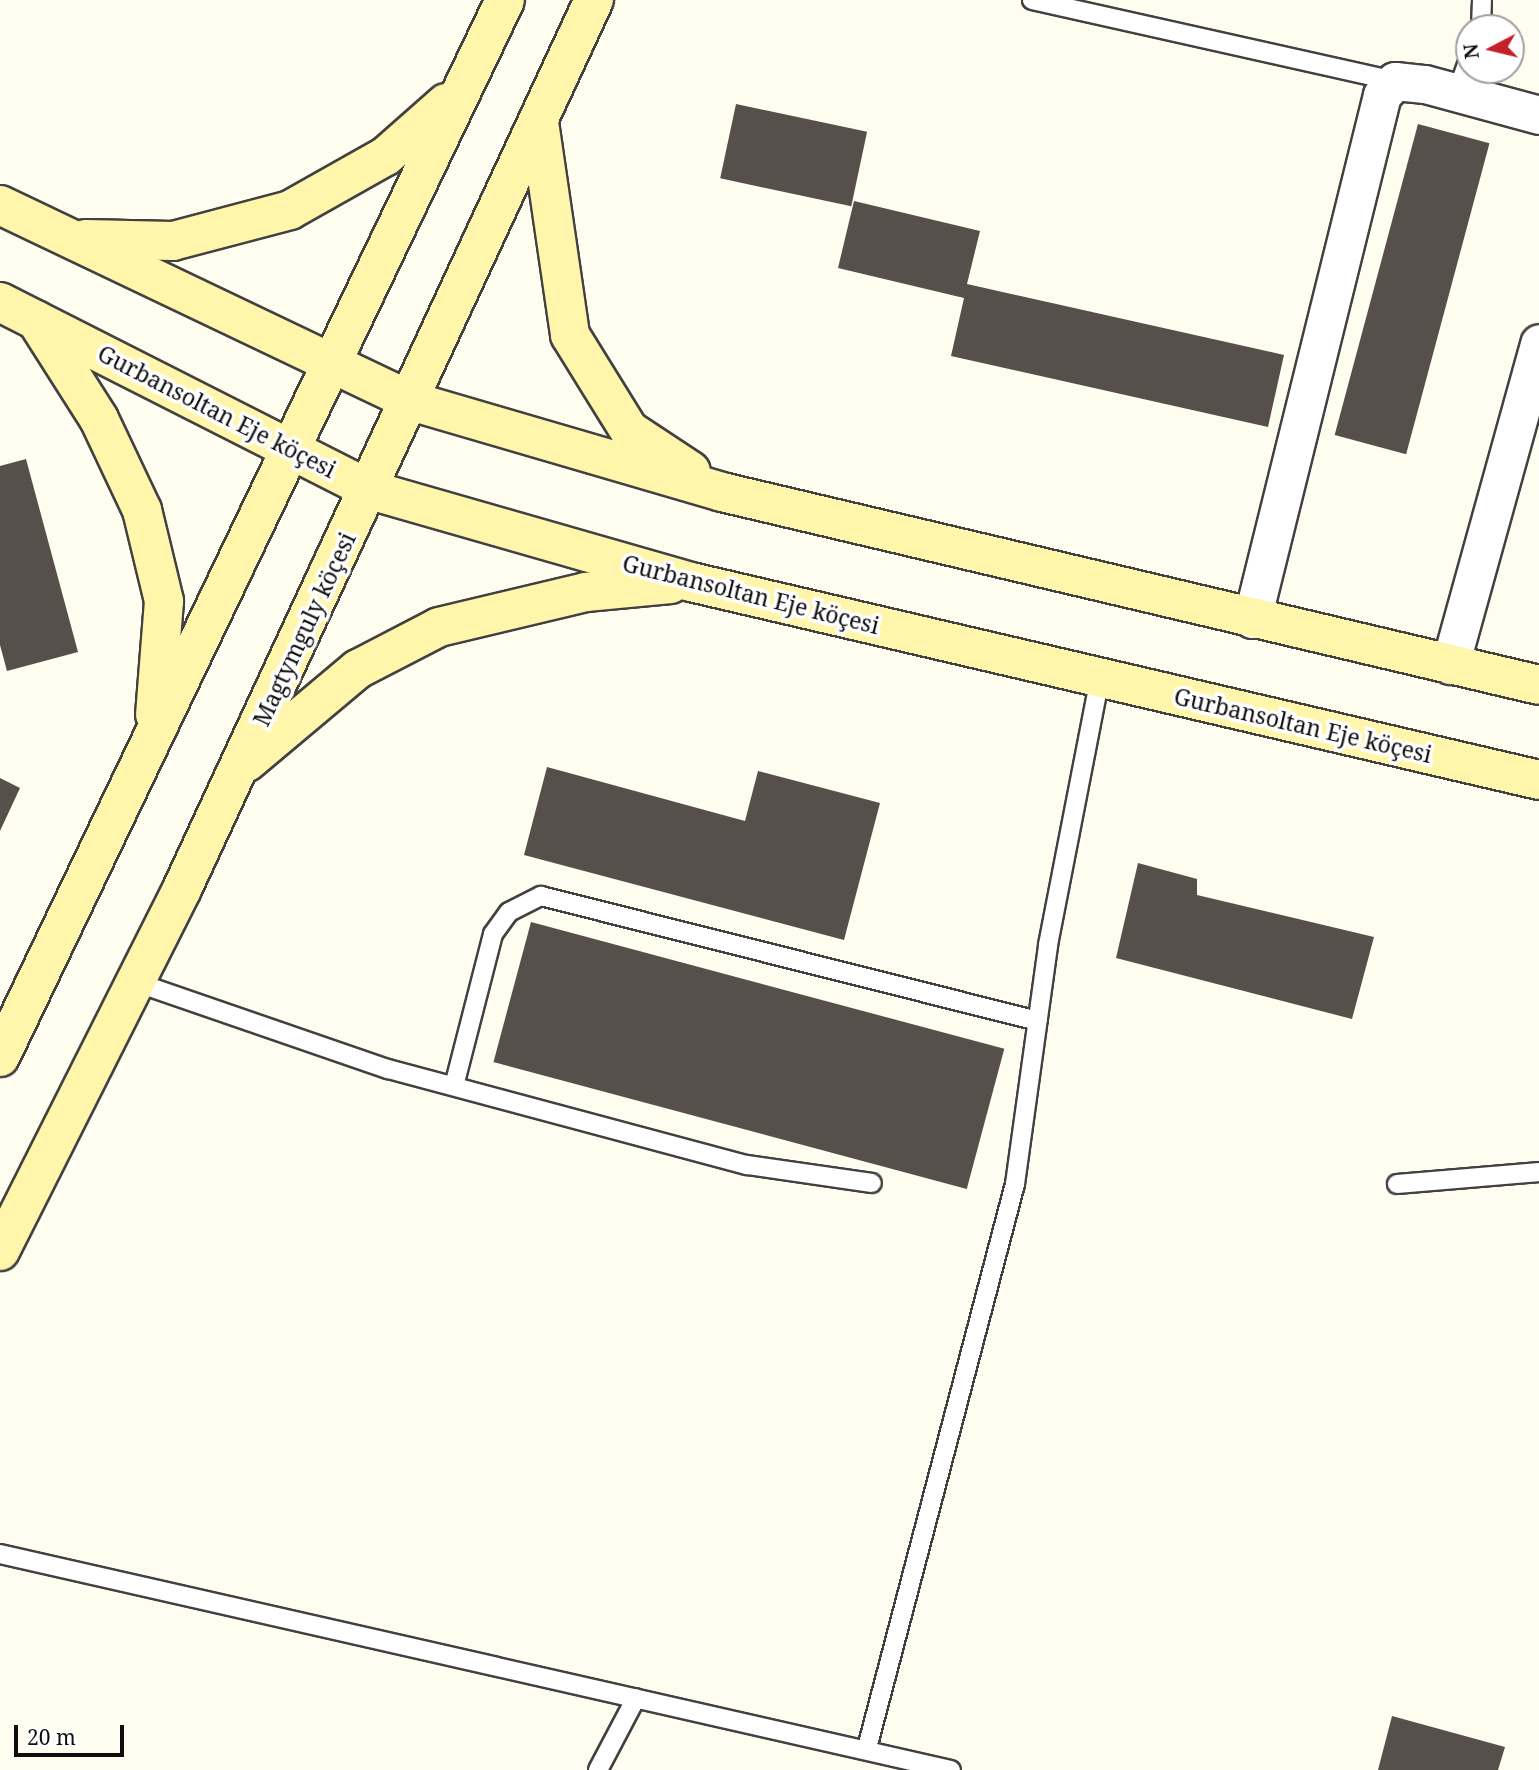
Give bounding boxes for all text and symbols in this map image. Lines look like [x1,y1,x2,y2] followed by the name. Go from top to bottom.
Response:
[1455,14,1525,84] north arrow
[1457,42,1485,60] text: N
[93,339,341,483] street label: Gurbansoltan Eje köçesi
[247,528,361,730] street label: Magtymguly köçesi
[620,549,882,639] street label: Gurbansoltan Eje köçesi
[1172,682,1434,768] street label: Gurbansoltan Eje köçesi
[18,1710,128,1754] scale bar
[27,1723,76,1751] text: 20 m

